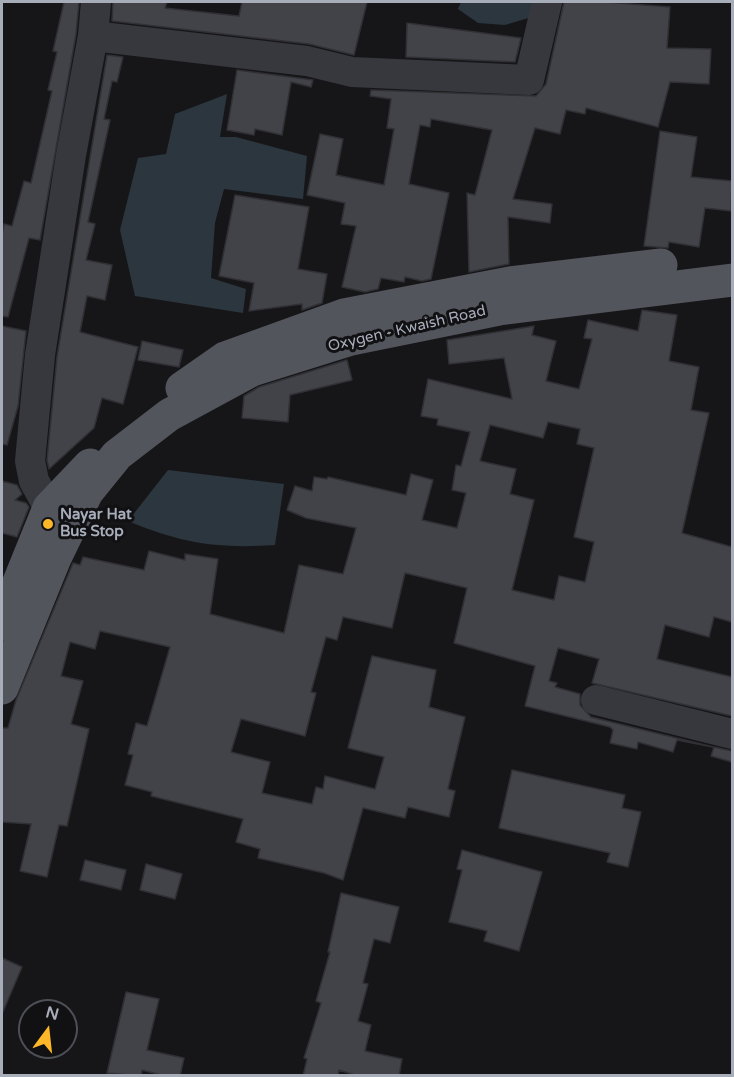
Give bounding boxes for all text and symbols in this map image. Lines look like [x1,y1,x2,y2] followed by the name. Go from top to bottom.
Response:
[326,302,488,356] street label: Oxygen - Kwaish Road
[60,506,132,541] place label: Nayar Hat Bus Stop
[41,517,55,531] marker: Nayar Hat Bus Stop
[18,999,78,1059] north arrow
[43,1002,61,1025] text: N

